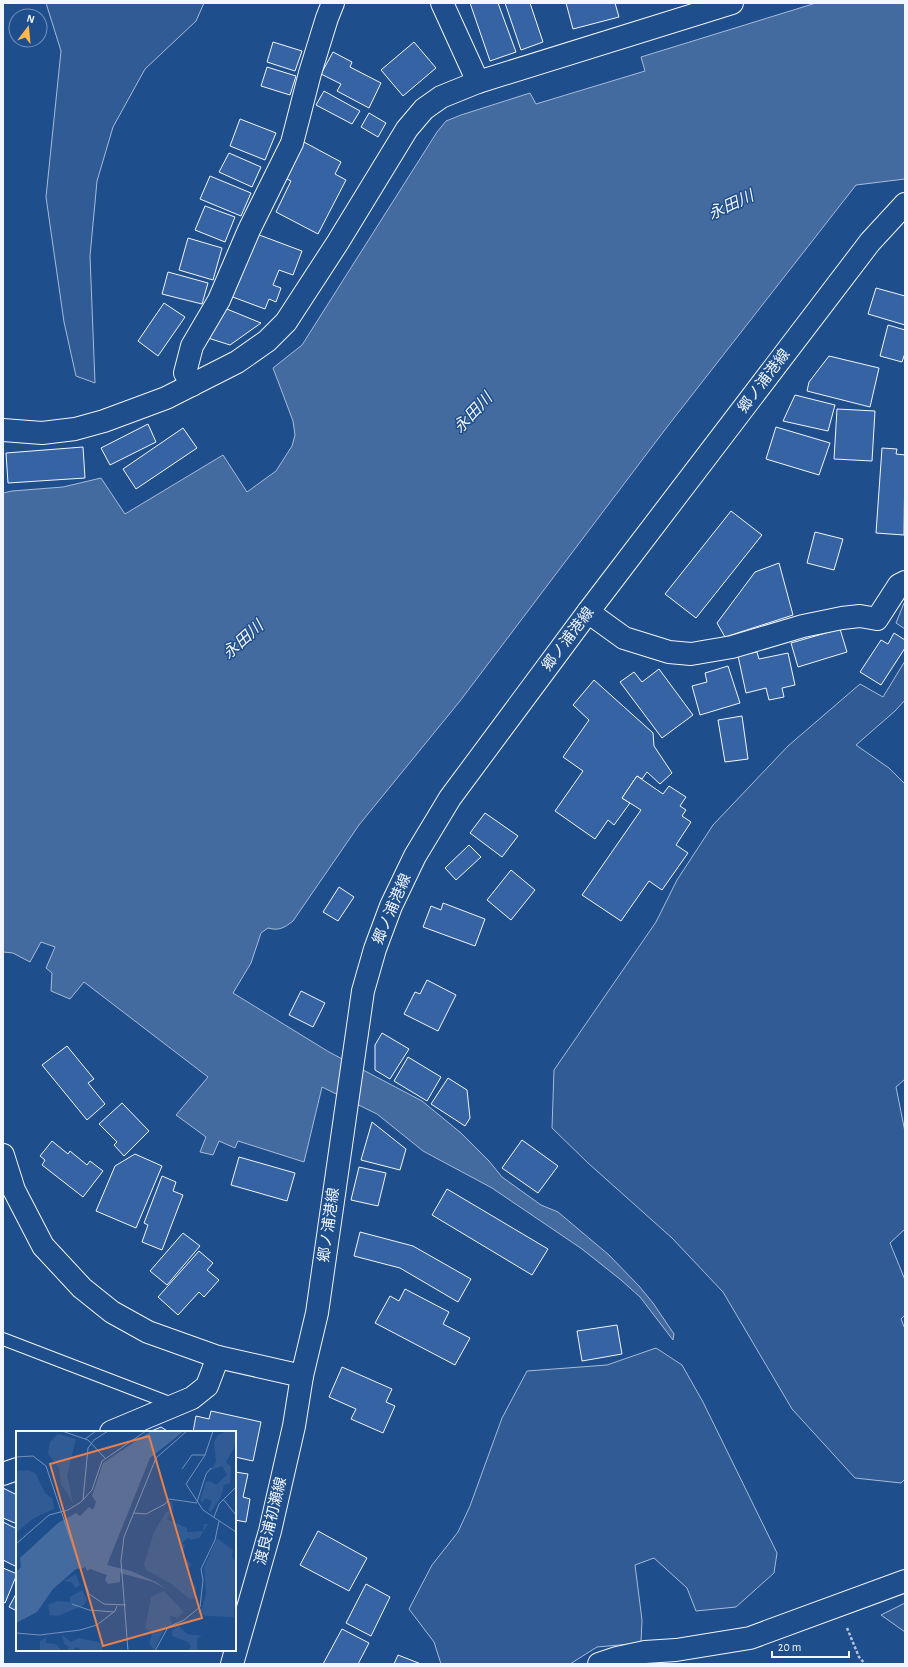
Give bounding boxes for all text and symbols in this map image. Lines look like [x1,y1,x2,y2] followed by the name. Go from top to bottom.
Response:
[8,8,48,48] north arrow
[25,13,36,25] text: N
[705,186,758,222] water label: 永田川
[734,345,793,415] street label: 郷ノ浦港線
[450,388,497,436] water label: 永田川
[538,603,597,673] street label: 郷ノ浦港線
[219,616,268,662] water label: 永田川
[369,871,414,946] street label: 郷ノ浦港線
[314,1187,342,1263] street label: 郷ノ浦港線
[16,1431,236,1651] inset map
[251,1475,289,1566] street label: 渡良浦初瀬線
[772,1633,849,1659] scale bar
[778,1641,801,1653] text: 20 m

